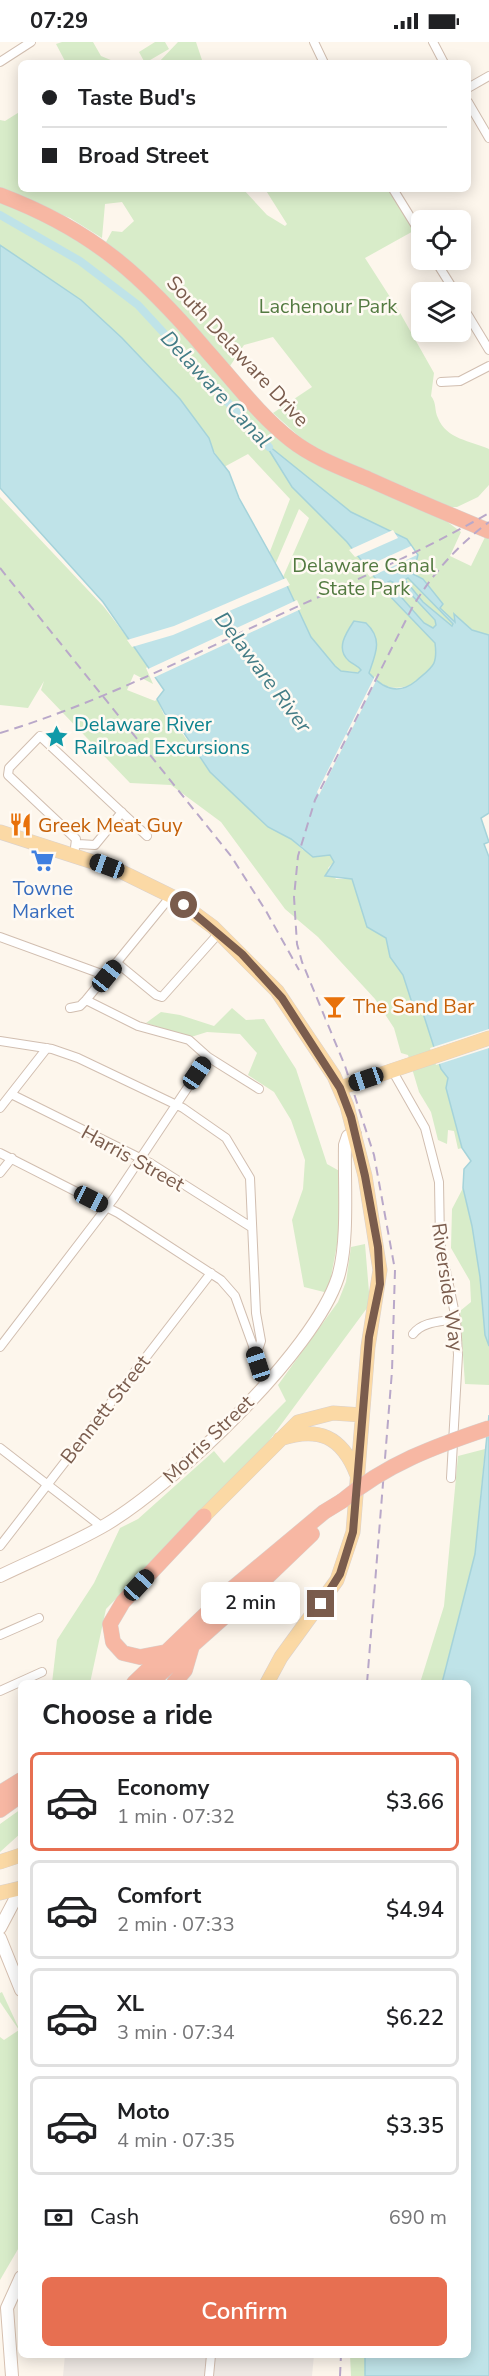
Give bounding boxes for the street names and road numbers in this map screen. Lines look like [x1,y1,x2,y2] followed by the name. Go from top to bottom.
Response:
[160,270,315,433] street label: South Delaware Drive
[76,1119,190,1198] street label: Harris Street
[425,1221,470,1354] street label: Riverside Way
[54,1349,157,1469] street label: Bennett Street
[157,1388,260,1490] street label: Morris Street

